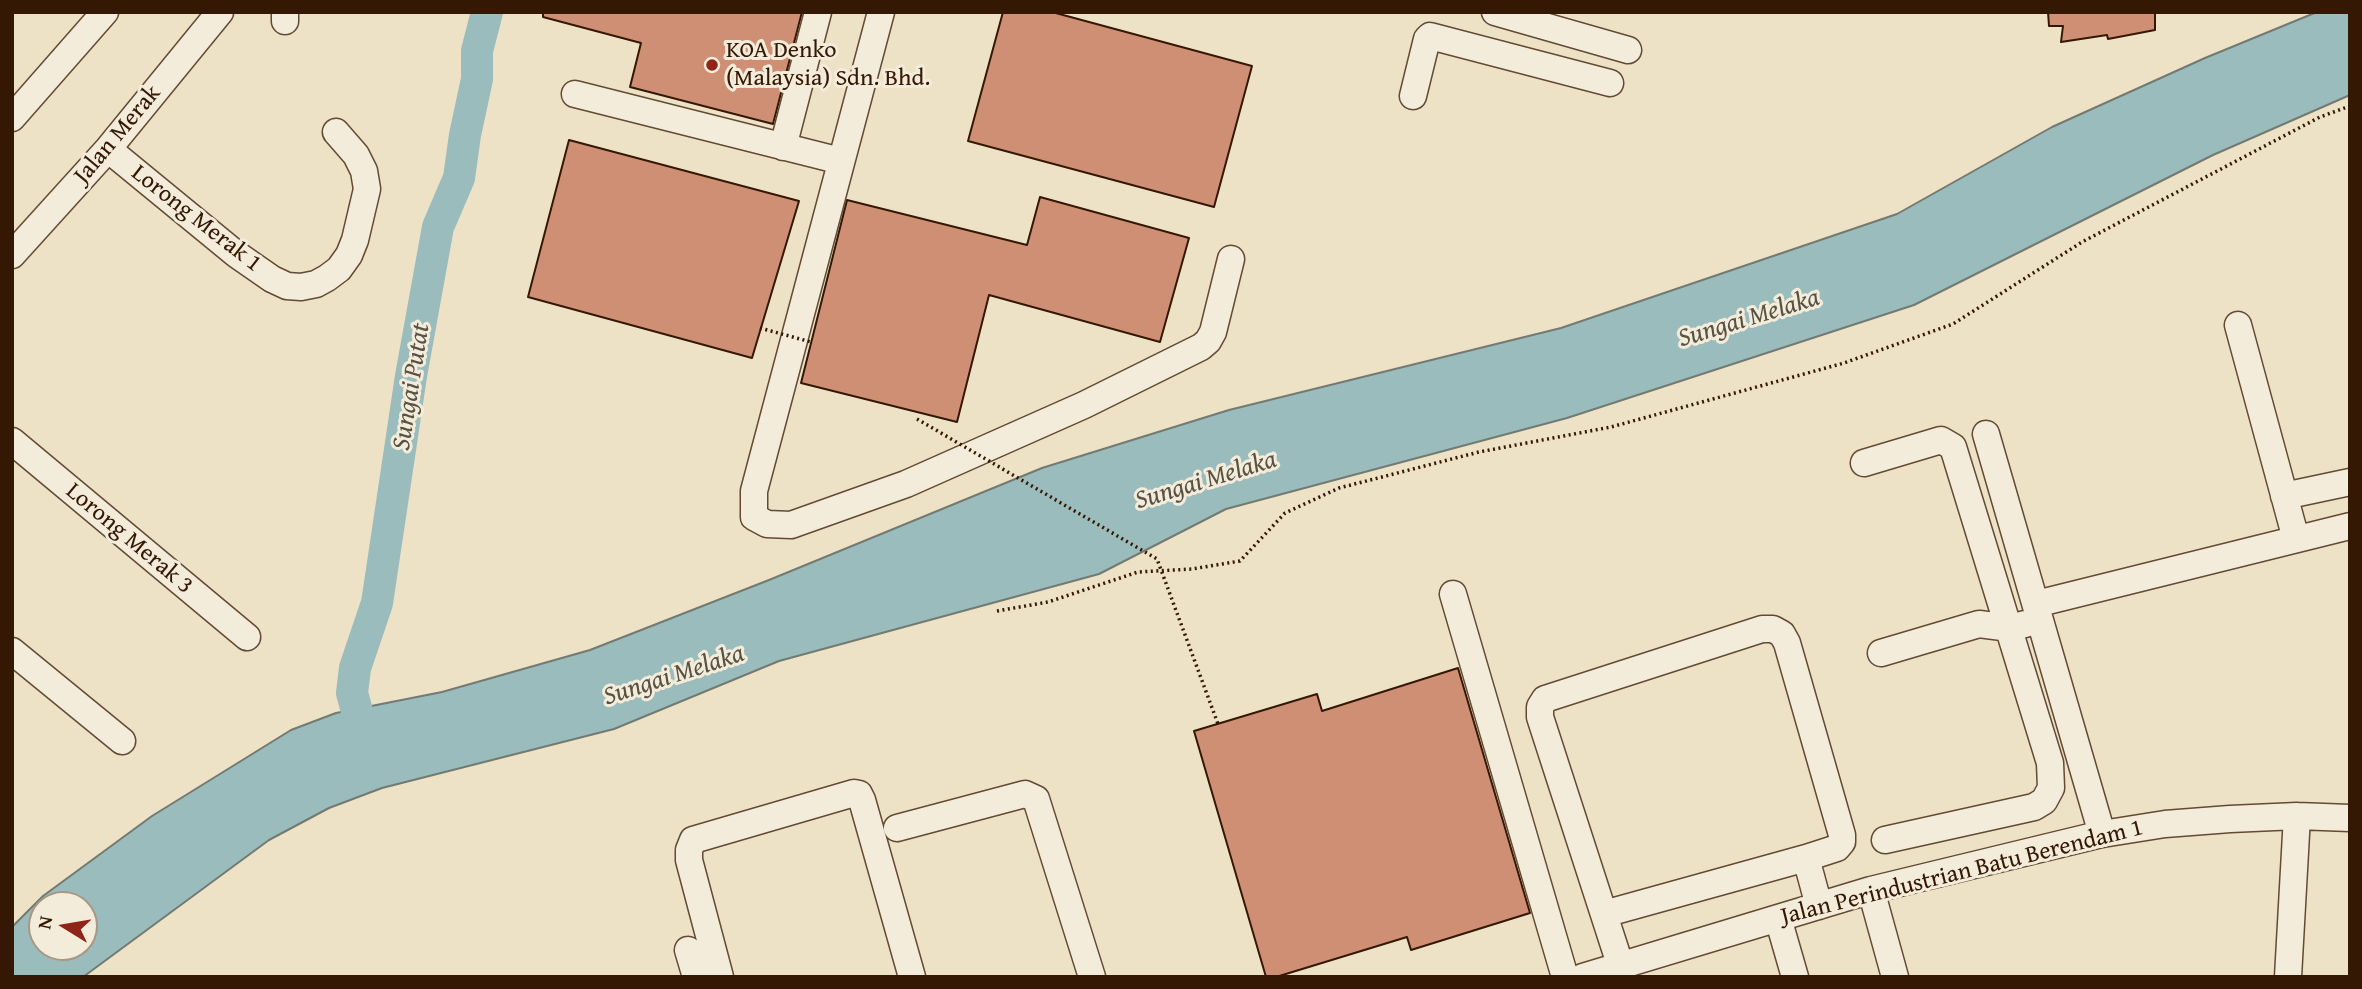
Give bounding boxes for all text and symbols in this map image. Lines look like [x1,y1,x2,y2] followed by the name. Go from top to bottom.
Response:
[726,37,930,93] place label: KOA Denko (Malaysia) Sdn. Bhd.
[704,57,720,73] marker: KOA Denko (Malaysia) Sdn. Bhd.
[68,80,168,190] street label: Jalan Merak
[125,159,267,279] street label: Lorong Merak 1
[1675,283,1823,355] water label: Sungai Melaka
[387,321,437,453] water label: Sungai Putat
[1132,445,1280,517] water label: Sungai Melaka
[59,477,199,601] street label: Lorong Merak 3
[600,639,748,713] water label: Sungai Melaka
[1778,814,2146,932] street label: Jalan Perindustrian Batu Berendam 1
[28,891,98,961] north arrow
[29,913,59,931] text: N

